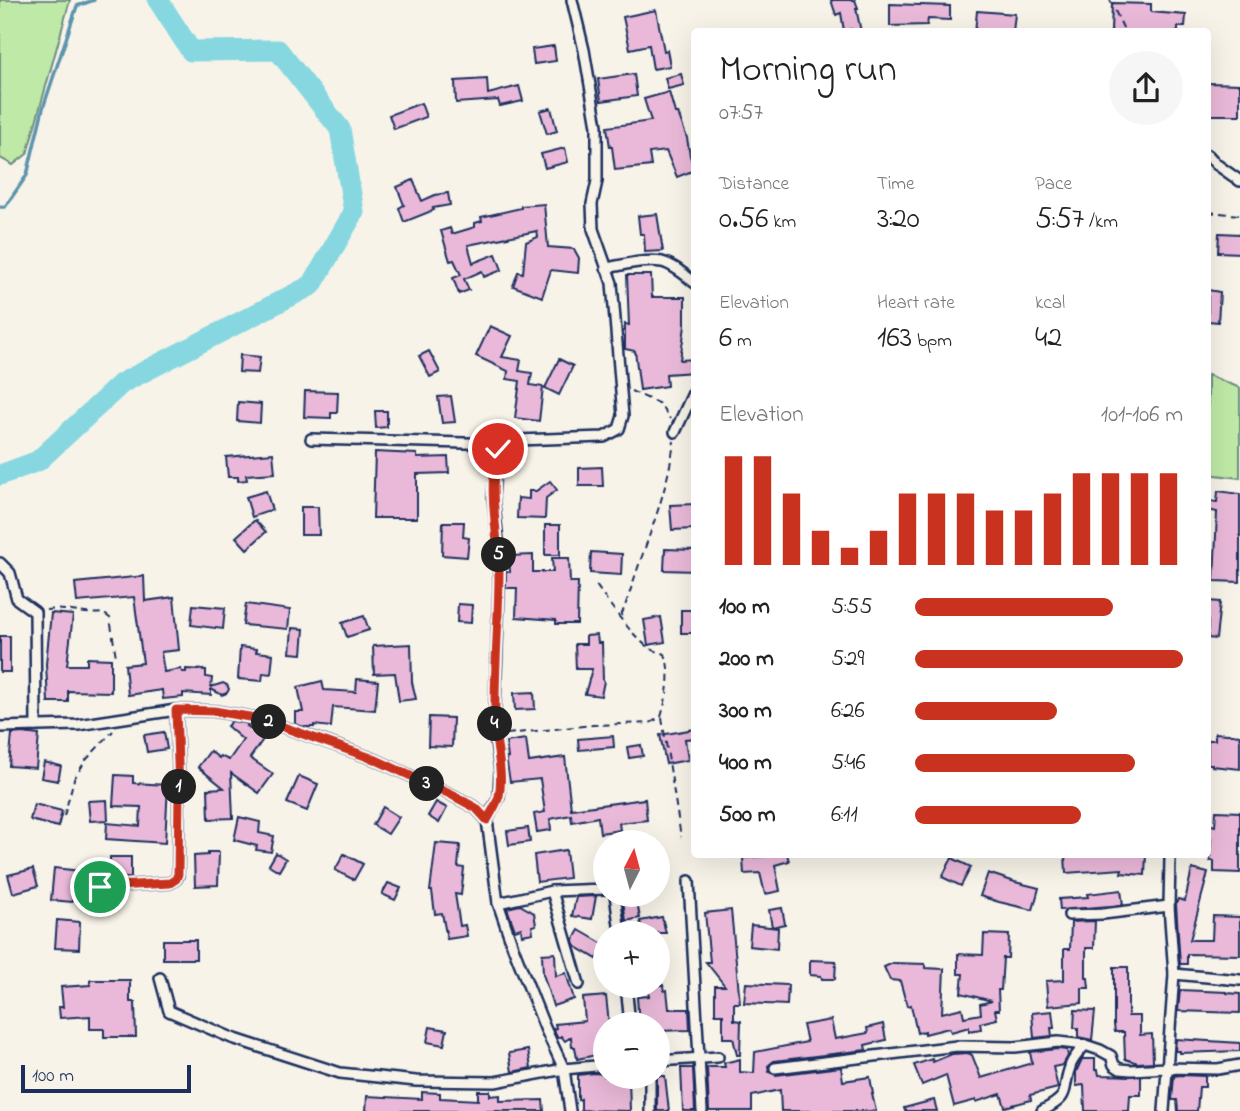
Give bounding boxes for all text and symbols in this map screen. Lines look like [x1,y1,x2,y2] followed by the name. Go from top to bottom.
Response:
[719,43,897,99] text: Morning run
[1109,51,1183,125] button: share
[719,97,763,130] text: 07:57
[719,171,789,198] text: Distance
[877,171,915,198] text: Time
[1035,171,1072,198] text: Pace
[719,198,768,242] text: 0.56
[877,198,920,242] text: 3:20
[1035,198,1084,242] text: 5:57
[768,209,796,236] text: km
[1084,209,1118,236] text: /km
[719,290,789,317] text: Elevation
[877,290,955,317] text: Heart rate
[1035,290,1065,317] text: kcal
[719,317,732,361] text: 6
[877,317,912,361] text: 163
[1035,317,1062,361] text: 42
[732,328,752,355] text: m
[912,328,952,355] text: bpm
[719,399,804,432] text: Elevation
[1101,399,1183,432] text: 101–106 m
[468,419,528,479] pin
[479,430,517,468] icon: check
[482,538,516,572] pin: 5
[493,541,504,568] text: 5
[719,591,770,624] text: 100 m
[831,591,872,624] text: 5:55
[719,643,774,676] text: 200 m
[831,643,864,676] text: 5:29
[719,695,772,728] text: 300 m
[831,695,865,728] text: 6:26
[252,704,286,740] pin: 2
[477,706,512,742] pin: 4
[264,708,273,735] text: 2
[491,710,498,737] text: 4
[719,747,772,780] text: 400 m
[831,747,866,780] text: 5:46
[410,766,444,802] pin: 3
[162,770,196,804] pin: 1
[423,770,430,797] text: 3
[175,773,182,800] text: 1
[719,799,776,832] text: 500 m
[831,799,858,832] text: 6:11
[593,830,670,906] north arrow
[593,830,670,1089] map controls
[70,857,130,917] pin
[81,868,119,906] icon: arrive
[593,921,670,998] button: +
[593,1012,670,1089] button: −
[21,1062,191,1094] scale bar
[32,1063,74,1090] text: 100 m

